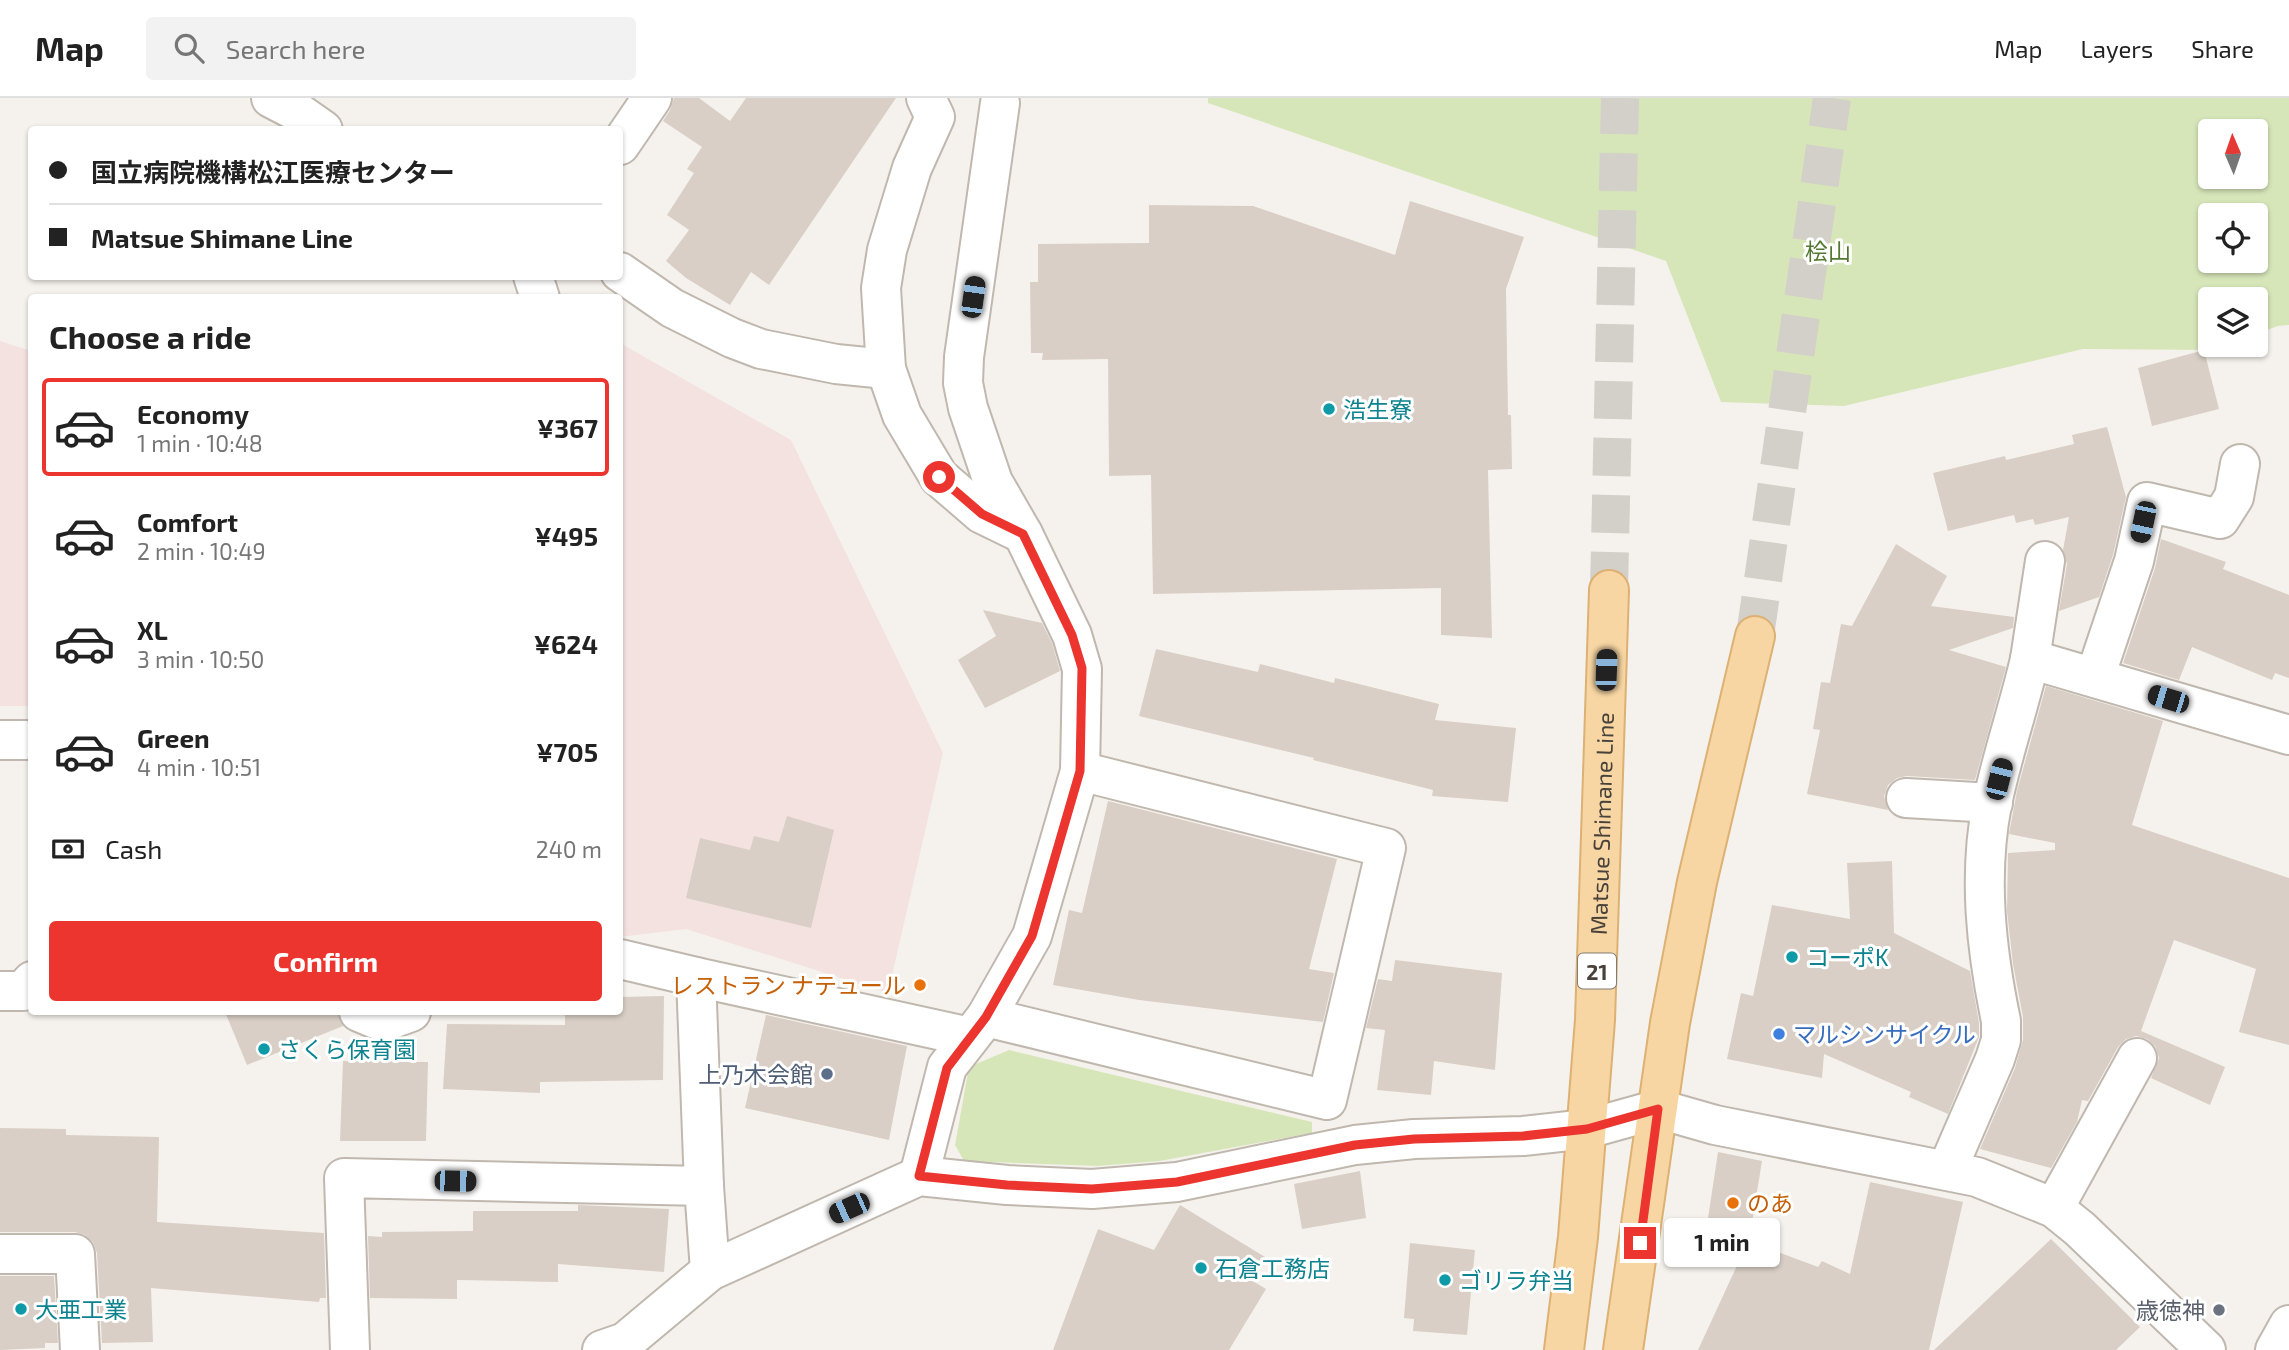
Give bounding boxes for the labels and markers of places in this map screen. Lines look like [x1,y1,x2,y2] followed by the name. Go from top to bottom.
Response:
[1343,395,1412,423] place label: 浩生寮
[1321,401,1337,417] marker: 浩生寮
[1806,943,1889,971] place label: コーポK
[1784,949,1800,965] marker: コーポK
[671,971,906,999] place label: レストラン ナテュール
[912,977,928,993] marker: レストラン ナテュール
[1793,1020,1976,1048] place label: マルシンサイクル
[1771,1026,1787,1042] marker: マルシンサイクル
[278,1035,416,1063] place label: さくら保育園
[256,1041,272,1057] marker: さくら保育園
[698,1060,813,1088] place label: 上乃木会館
[819,1066,835,1082] marker: 上乃木会館
[1747,1189,1793,1217] place label: のあ
[1725,1195,1741,1211] marker: のあ
[1215,1254,1330,1282] place label: 石倉工務店
[1193,1260,1209,1276] marker: 石倉工務店
[1459,1266,1574,1294] place label: ゴリラ弁当
[1437,1272,1453,1288] marker: ゴリラ弁当
[35,1295,127,1323] place label: 大亜工業
[2136,1296,2205,1324] place label: 歳徳神
[13,1301,29,1317] marker: 大亜工業
[2211,1302,2227,1318] marker: 歳徳神

